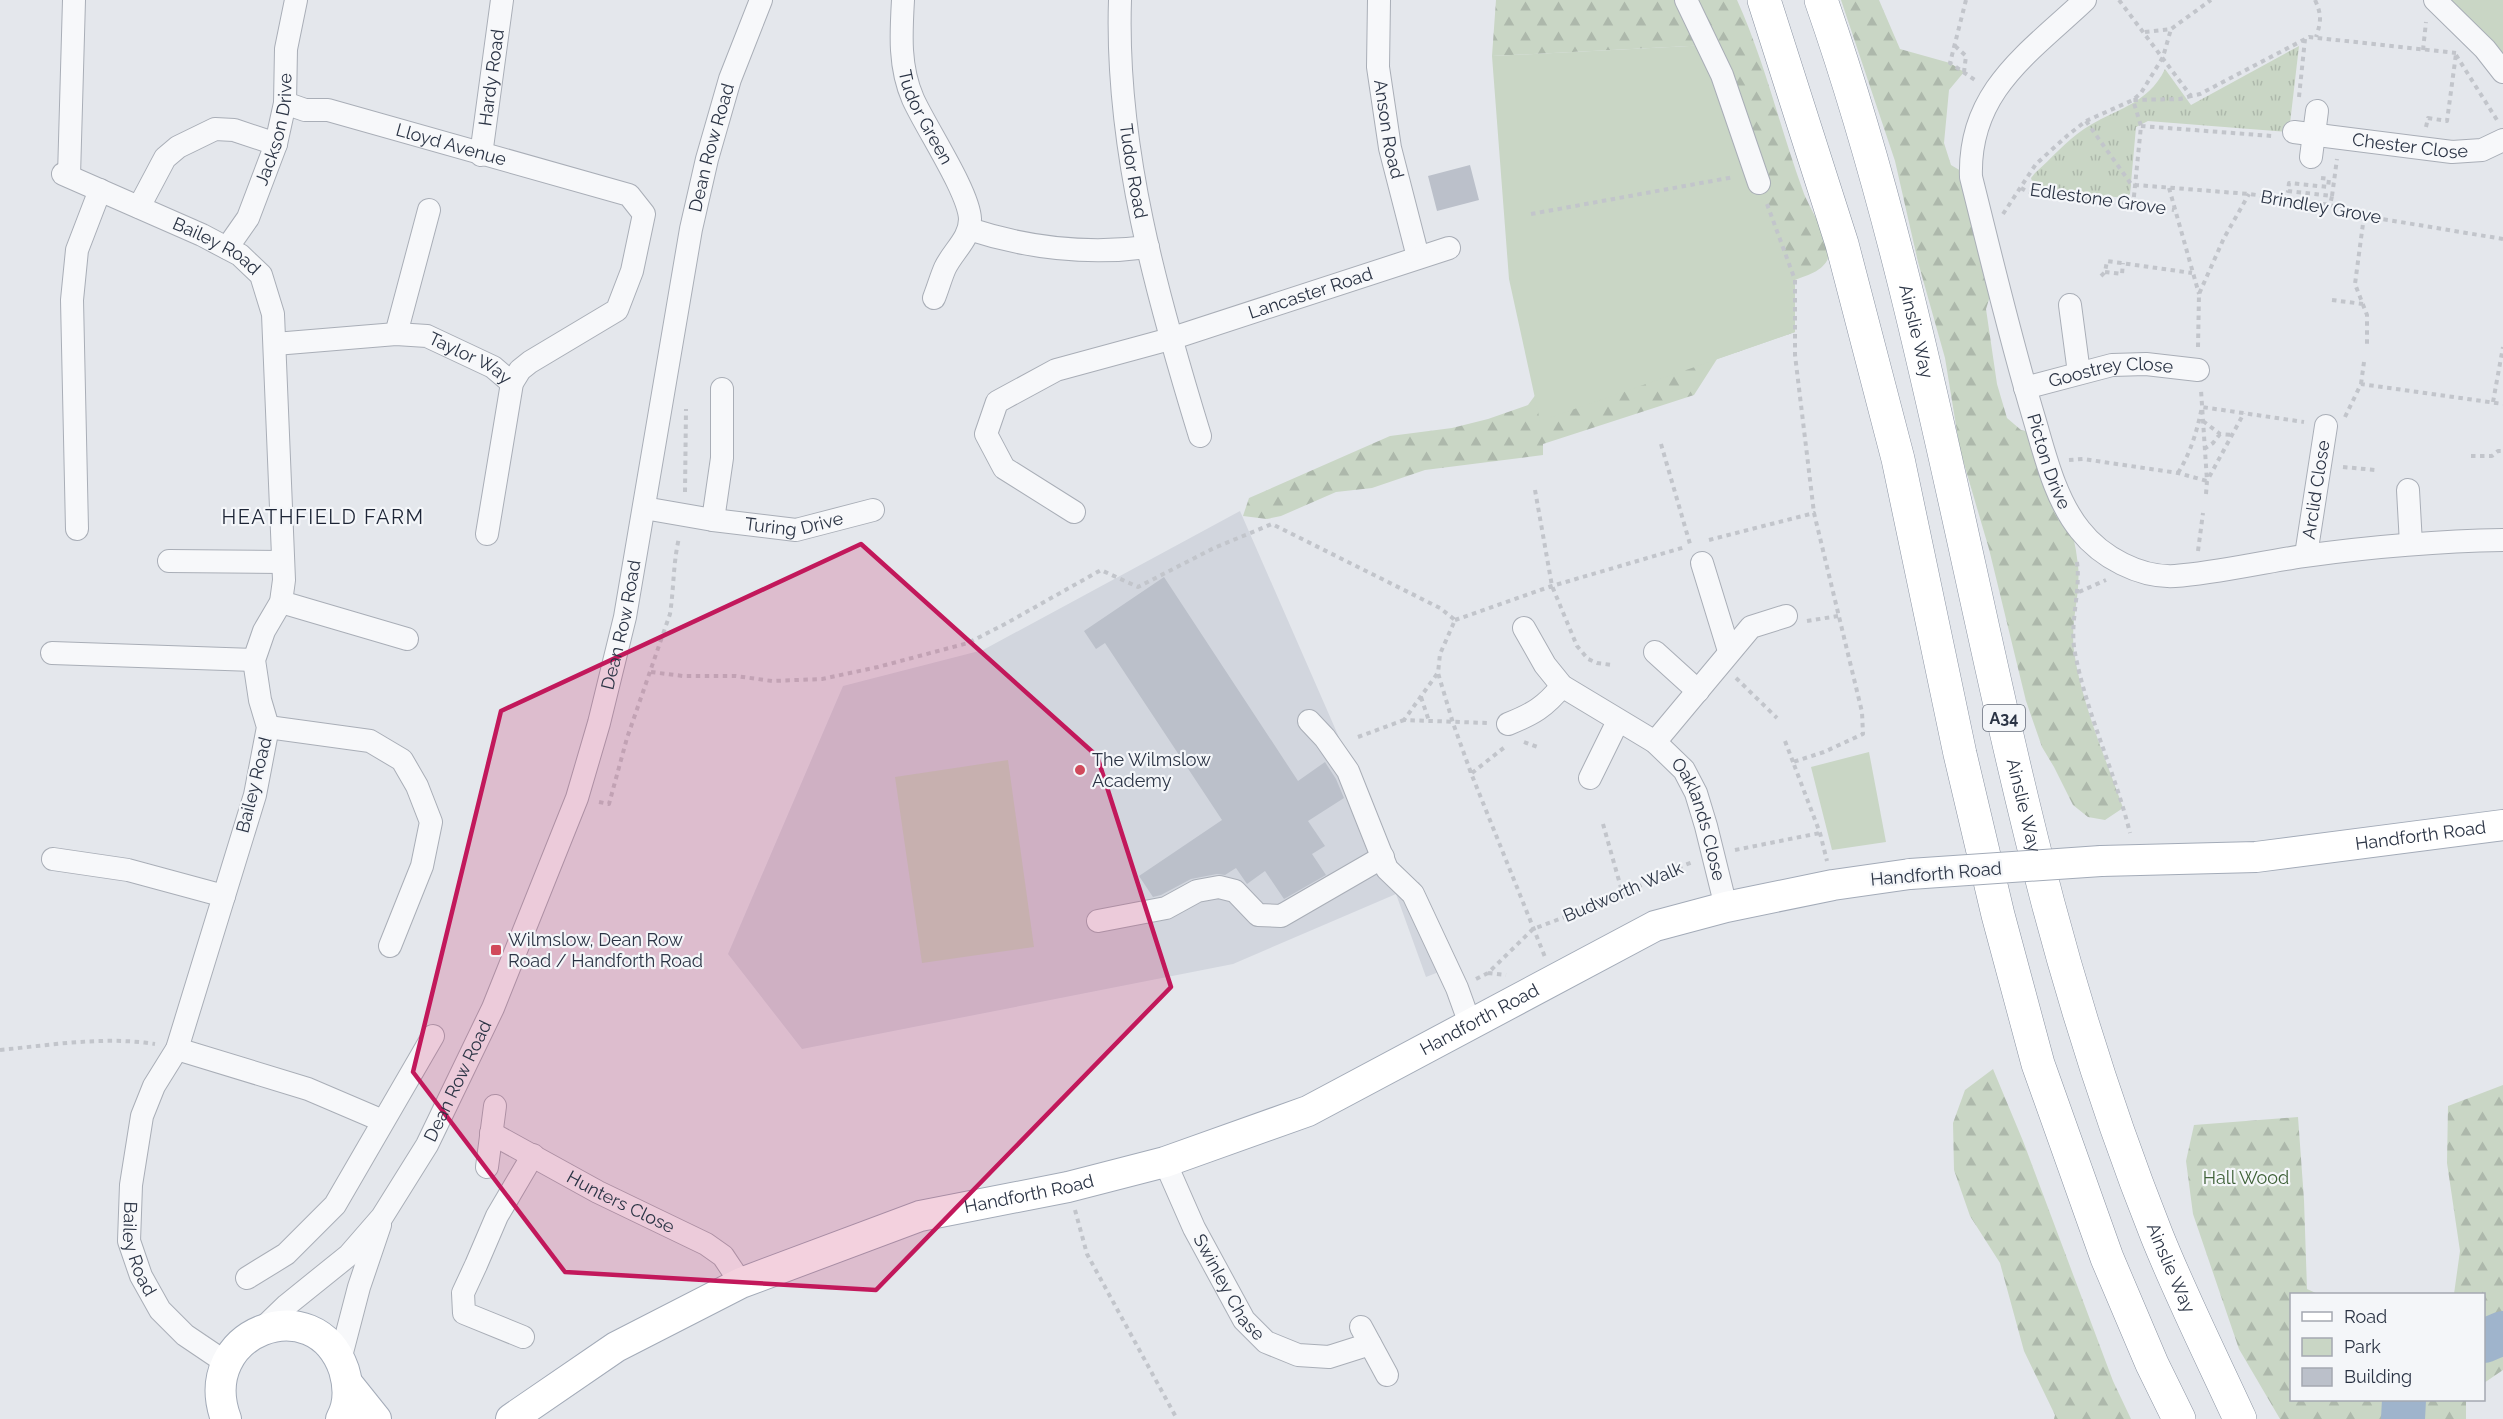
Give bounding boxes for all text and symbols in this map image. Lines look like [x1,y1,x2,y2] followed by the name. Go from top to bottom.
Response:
[474,28,508,127] street label: Hardy Road
[894,68,958,168] street label: Tudor Green
[250,72,296,188] street label: Jackson Drive
[1370,78,1408,181] street label: Anson Road
[684,81,738,214] street label: Dean Row Road
[394,119,509,170] street label: Lloyd Avenue
[1116,122,1152,220] street label: Tudor Road
[2351,128,2469,162] street label: Chester Close
[2029,179,2168,219] street label: Edlestone Grove
[2259,186,2383,228] street label: Brindley Grove
[170,213,265,279] street label: Bailey Road
[1246,263,1375,323] street label: Lancaster Road
[1895,282,1938,381] street label: Ainslie Way
[425,327,516,388] street label: Taylor Way
[2046,353,2175,391] street label: Goostrey Close
[2023,411,2076,513] street label: Picton Drive
[2298,438,2334,541] street label: Arclid Close
[221,505,425,529] district label: HEATHFIELD FARM
[744,507,846,540] street label: Turing Drive
[597,558,645,692] street label: Dean Row Road
[1983,705,2025,731] road number: A34
[231,735,276,835] street label: Bailey Road
[1092,749,1211,791] place label: The Wilmslow Academy
[1667,753,1730,883] street label: Oaklands Close
[2003,756,2046,855] street label: Ainslie Way
[1073,763,1087,777] marker: The Wilmslow Academy
[2354,816,2487,854] street label: Handforth Road
[1560,857,1686,926] street label: Budworth Walk
[1869,857,2002,890] street label: Handforth Road
[508,929,703,971] place label: Wilmslow, Dean Row Road / Handforth Road
[489,943,503,957] marker: Wilmslow, Dean Row Road / Handforth Road
[1416,979,1542,1059] street label: Handforth Road
[419,1017,496,1145] street label: Dean Row Road
[563,1166,679,1237] street label: Hunters Close
[2203,1167,2289,1188] park label: Hall Wood
[962,1170,1096,1217] street label: Handforth Road
[119,1201,161,1300] street label: Bailey Road
[2143,1220,2200,1316] street label: Ainslie Way
[1189,1230,1269,1345] street label: Swinley Chase
[2290,1293,2485,1401] legend
[2344,1306,2387,1327] text: Road
[2344,1336,2381,1357] text: Park
[2344,1366,2412,1387] text: Building

